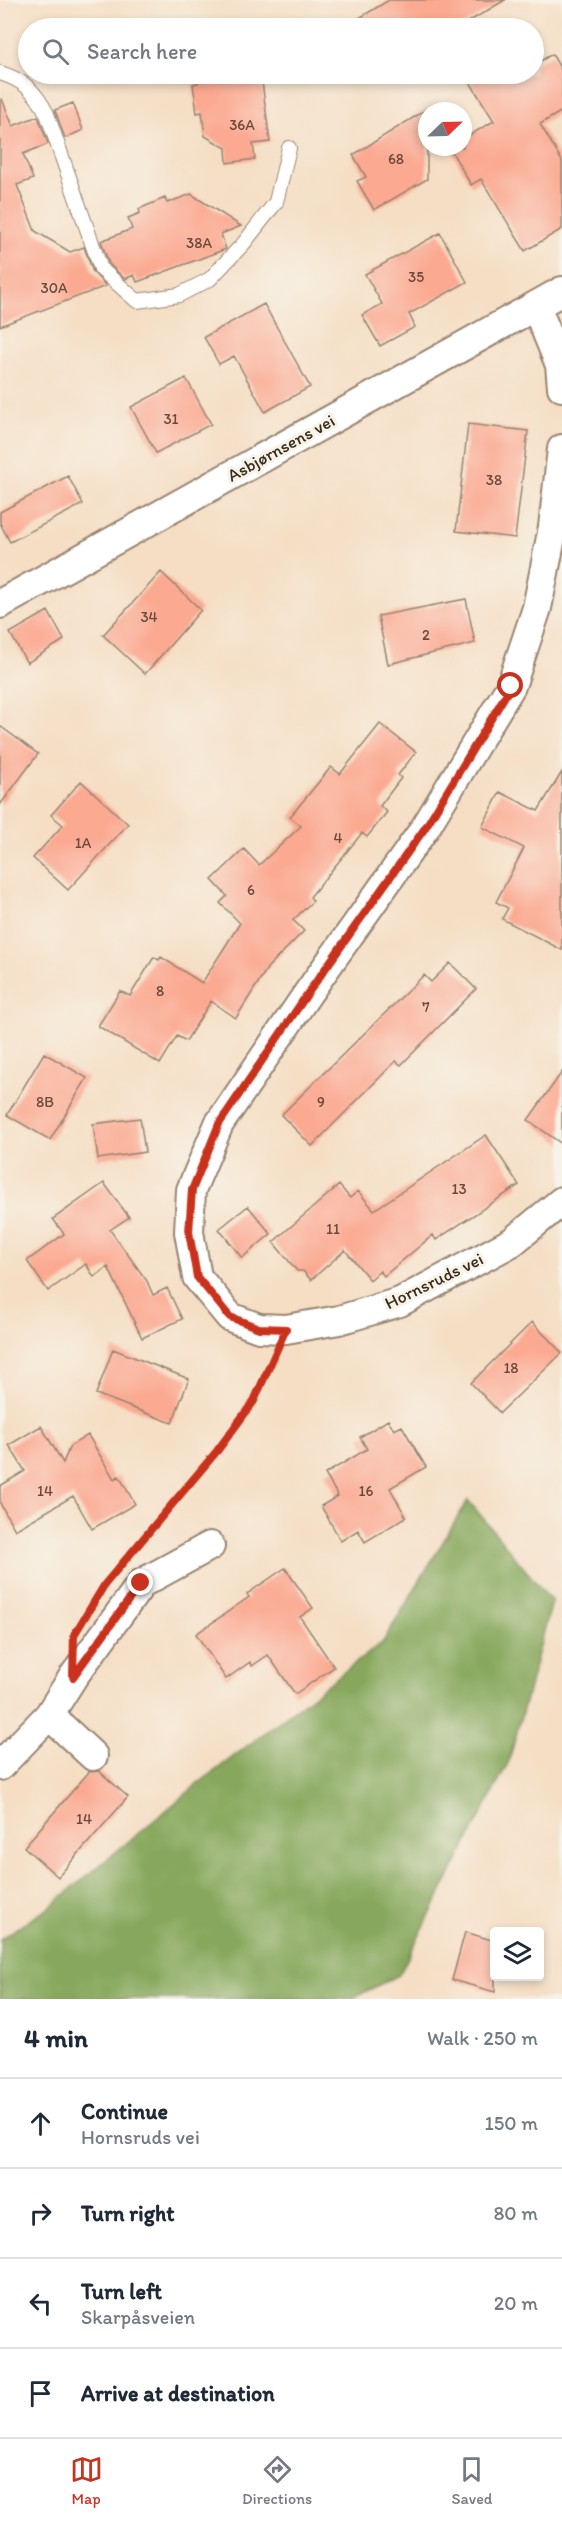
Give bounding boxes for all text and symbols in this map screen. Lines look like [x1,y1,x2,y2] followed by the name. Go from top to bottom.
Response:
[18,18,544,84] search box
[39,35,72,68] icon: search
[87,38,197,65] text: Search here
[418,102,472,156] north arrow
[229,116,255,134] house number: 36A
[388,150,404,168] house number: 68
[186,234,212,252] house number: 38A
[408,268,424,286] house number: 35
[40,279,68,297] house number: 30A
[223,409,339,487] street label: Asbjørnsens vei
[163,410,179,428] house number: 31
[486,471,502,489] house number: 38
[140,608,158,626] house number: 34
[422,626,430,644] house number: 2
[497,672,523,698] route start
[333,829,343,847] house number: 4
[75,834,92,852] house number: 1A
[247,881,255,899] house number: 6
[156,982,164,1000] house number: 8
[422,998,430,1016] house number: 7
[36,1093,54,1111] house number: 8B
[317,1093,325,1111] house number: 9
[451,1180,467,1198] house number: 13
[326,1220,340,1238] house number: 11
[381,1248,487,1314] street label: Hornsruds vei
[503,1359,519,1377] house number: 18
[37,1482,53,1500] house number: 14
[359,1482,374,1500] house number: 16
[127,1569,153,1595] route end
[76,1810,92,1828] house number: 14
[490,1927,544,1981] map controls
[490,1927,544,1981] button: layers
[24,2022,88,2054] text: 4 min
[427,2026,538,2050] text: Walk · 250 m
[81,2098,168,2125] text: Continue
[24,2107,57,2140] icon: ahead
[485,2111,538,2135] text: 150 m
[81,2125,200,2149] text: Hornsruds vei
[24,2197,57,2230] icon: right
[81,2200,175,2227] text: Turn right
[493,2201,538,2225] text: 80 m
[81,2278,162,2305] text: Turn left
[24,2287,57,2320] icon: left
[494,2291,538,2315] text: 20 m
[81,2305,195,2329] text: Skarpåsveien
[24,2377,57,2410] icon: arrive
[81,2380,275,2407] text: Arrive at destination
[70,2453,103,2508] tab: Map
[242,2453,312,2508] tab: Directions
[452,2453,492,2508] tab: Saved

